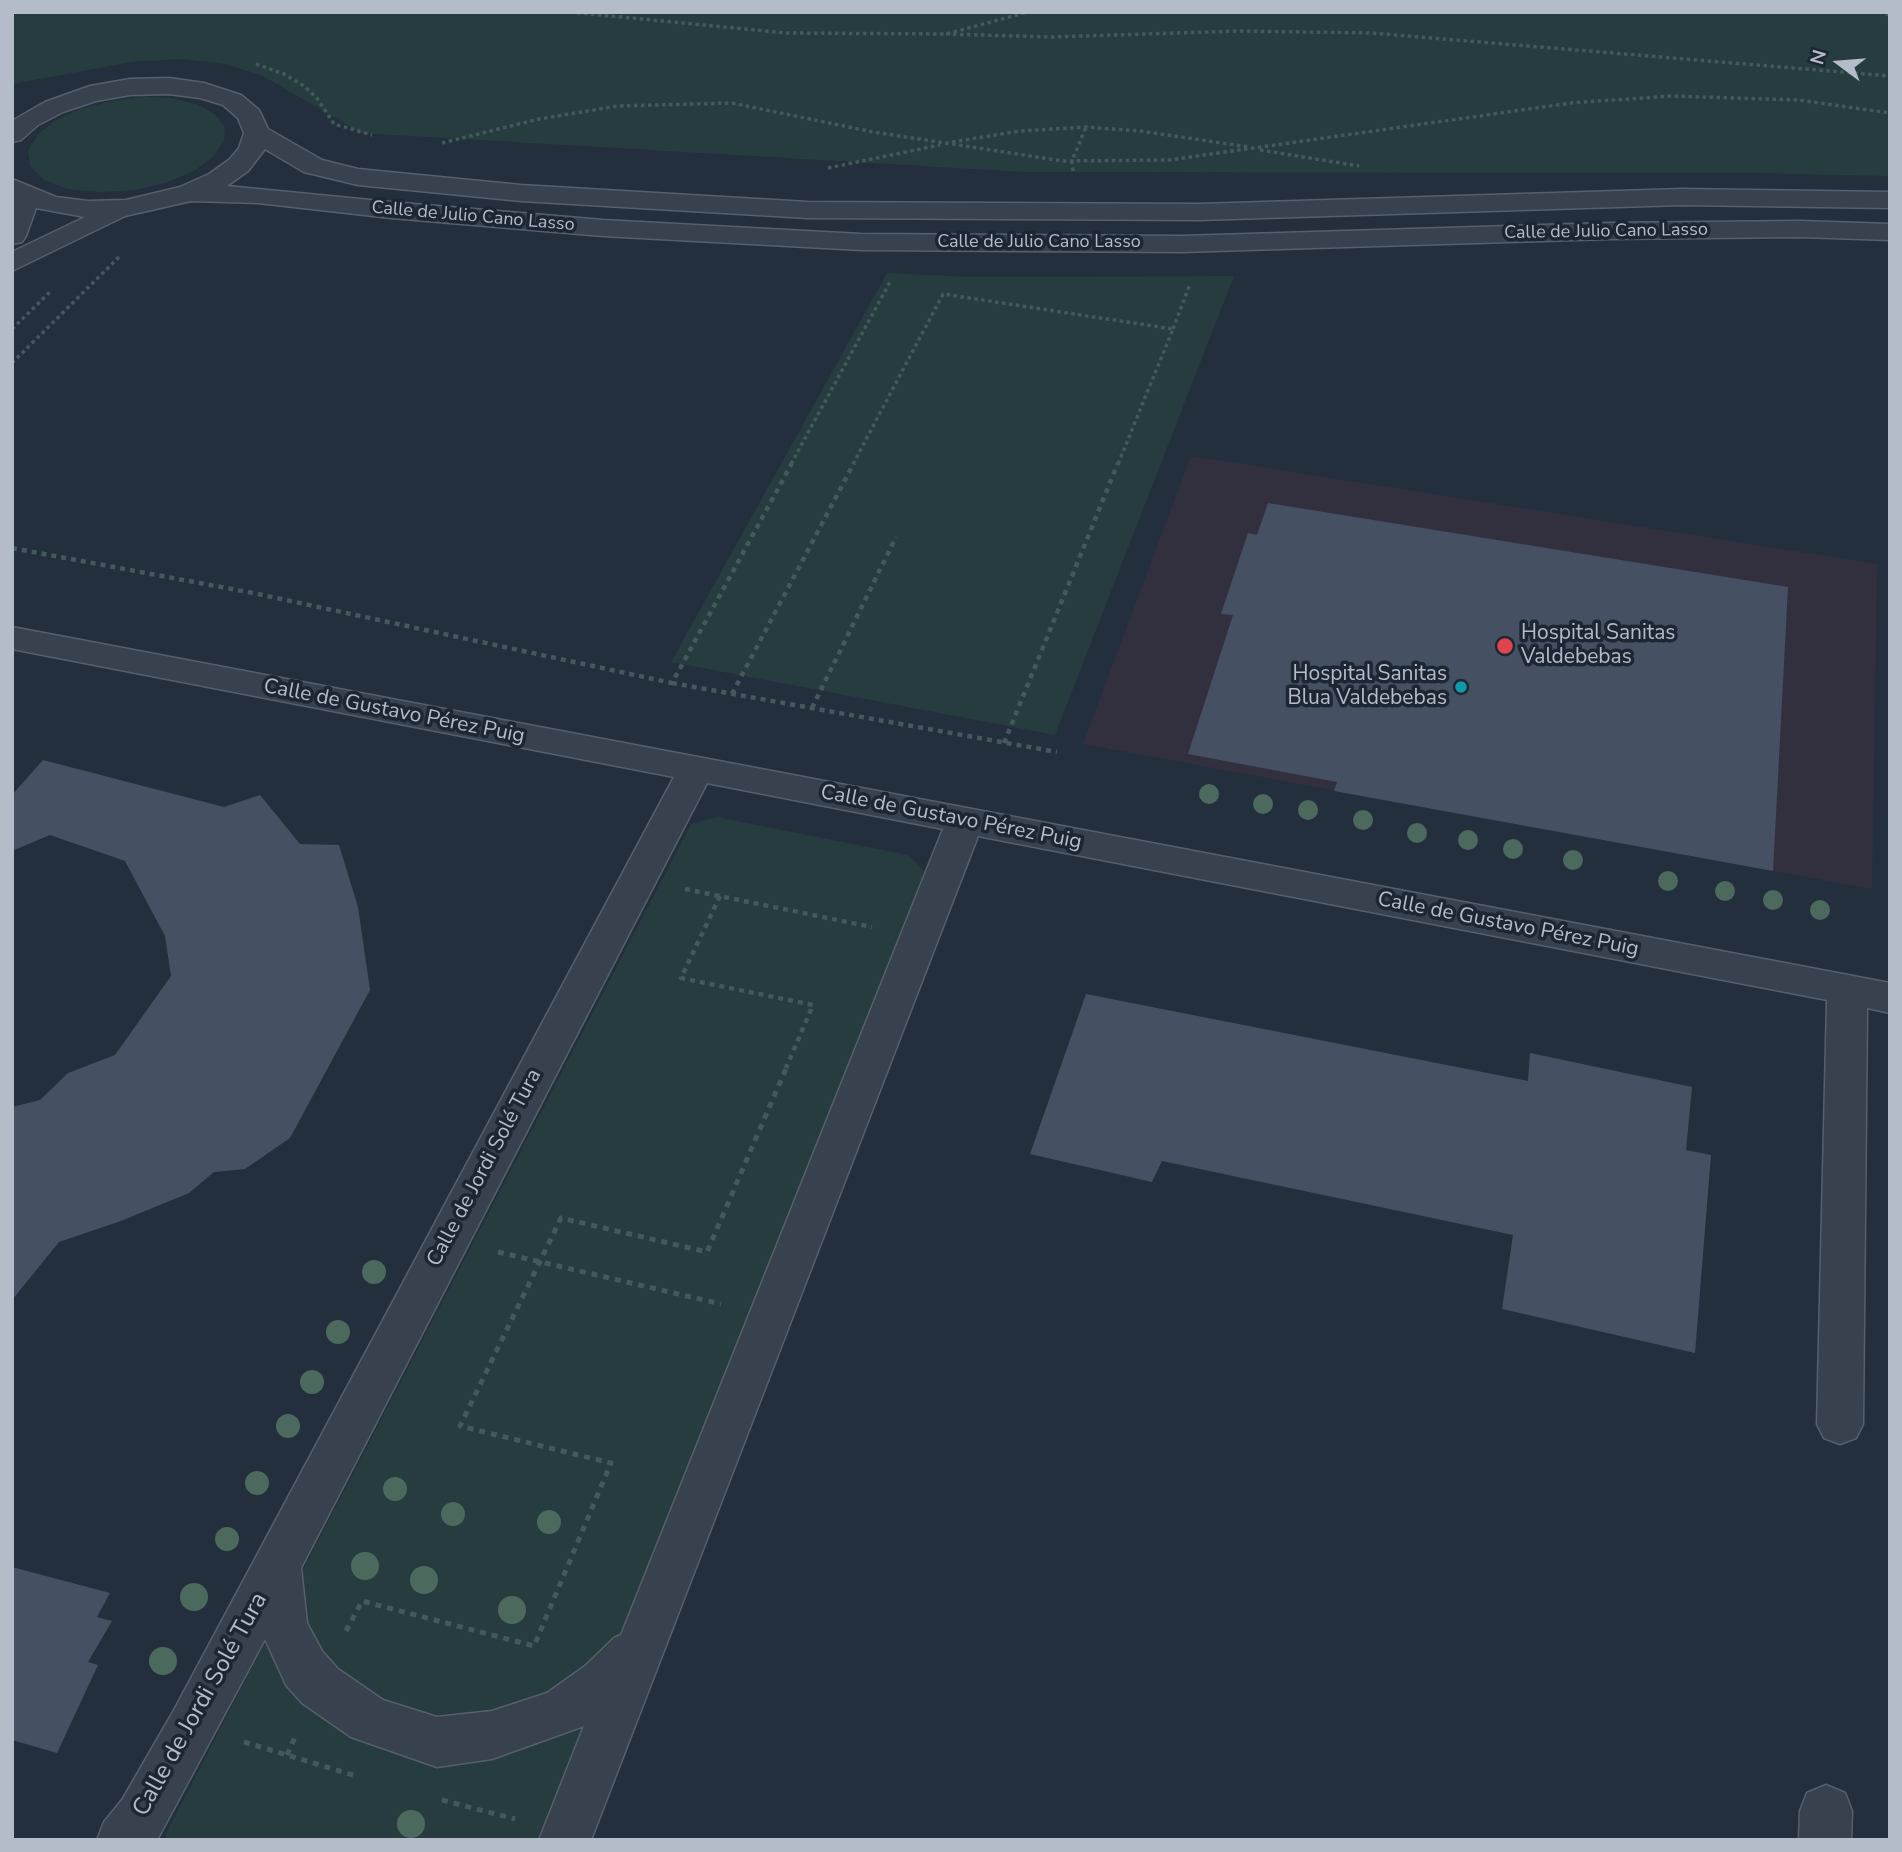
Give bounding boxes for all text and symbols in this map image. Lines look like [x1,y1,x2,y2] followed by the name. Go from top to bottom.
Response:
[1804,28,1874,98] north arrow
[1804,47,1833,68] text: N
[371,197,575,237] street label: Calle de Julio Cano Lasso
[1504,219,1708,245] street label: Calle de Julio Cano Lasso
[937,232,1141,254] street label: Calle de Julio Cano Lasso
[1521,621,1675,671] place label: Hospital Sanitas Valdebebas
[1495,636,1515,656] marker: Hospital Sanitas Valdebebas
[1287,662,1447,712] place label: Hospital Sanitas Blua Valdebebas
[261,674,527,750] street label: Calle de Gustavo Pérez Puig
[1453,679,1469,695] marker: Hospital Sanitas Blua Valdebebas
[818,780,1084,856] street label: Calle de Gustavo Pérez Puig
[1375,887,1641,963] street label: Calle de Gustavo Pérez Puig
[422,1065,548,1271] street label: Calle de Jordi Solé Tura
[128,1588,274,1822] street label: Calle de Jordi Solé Tura

